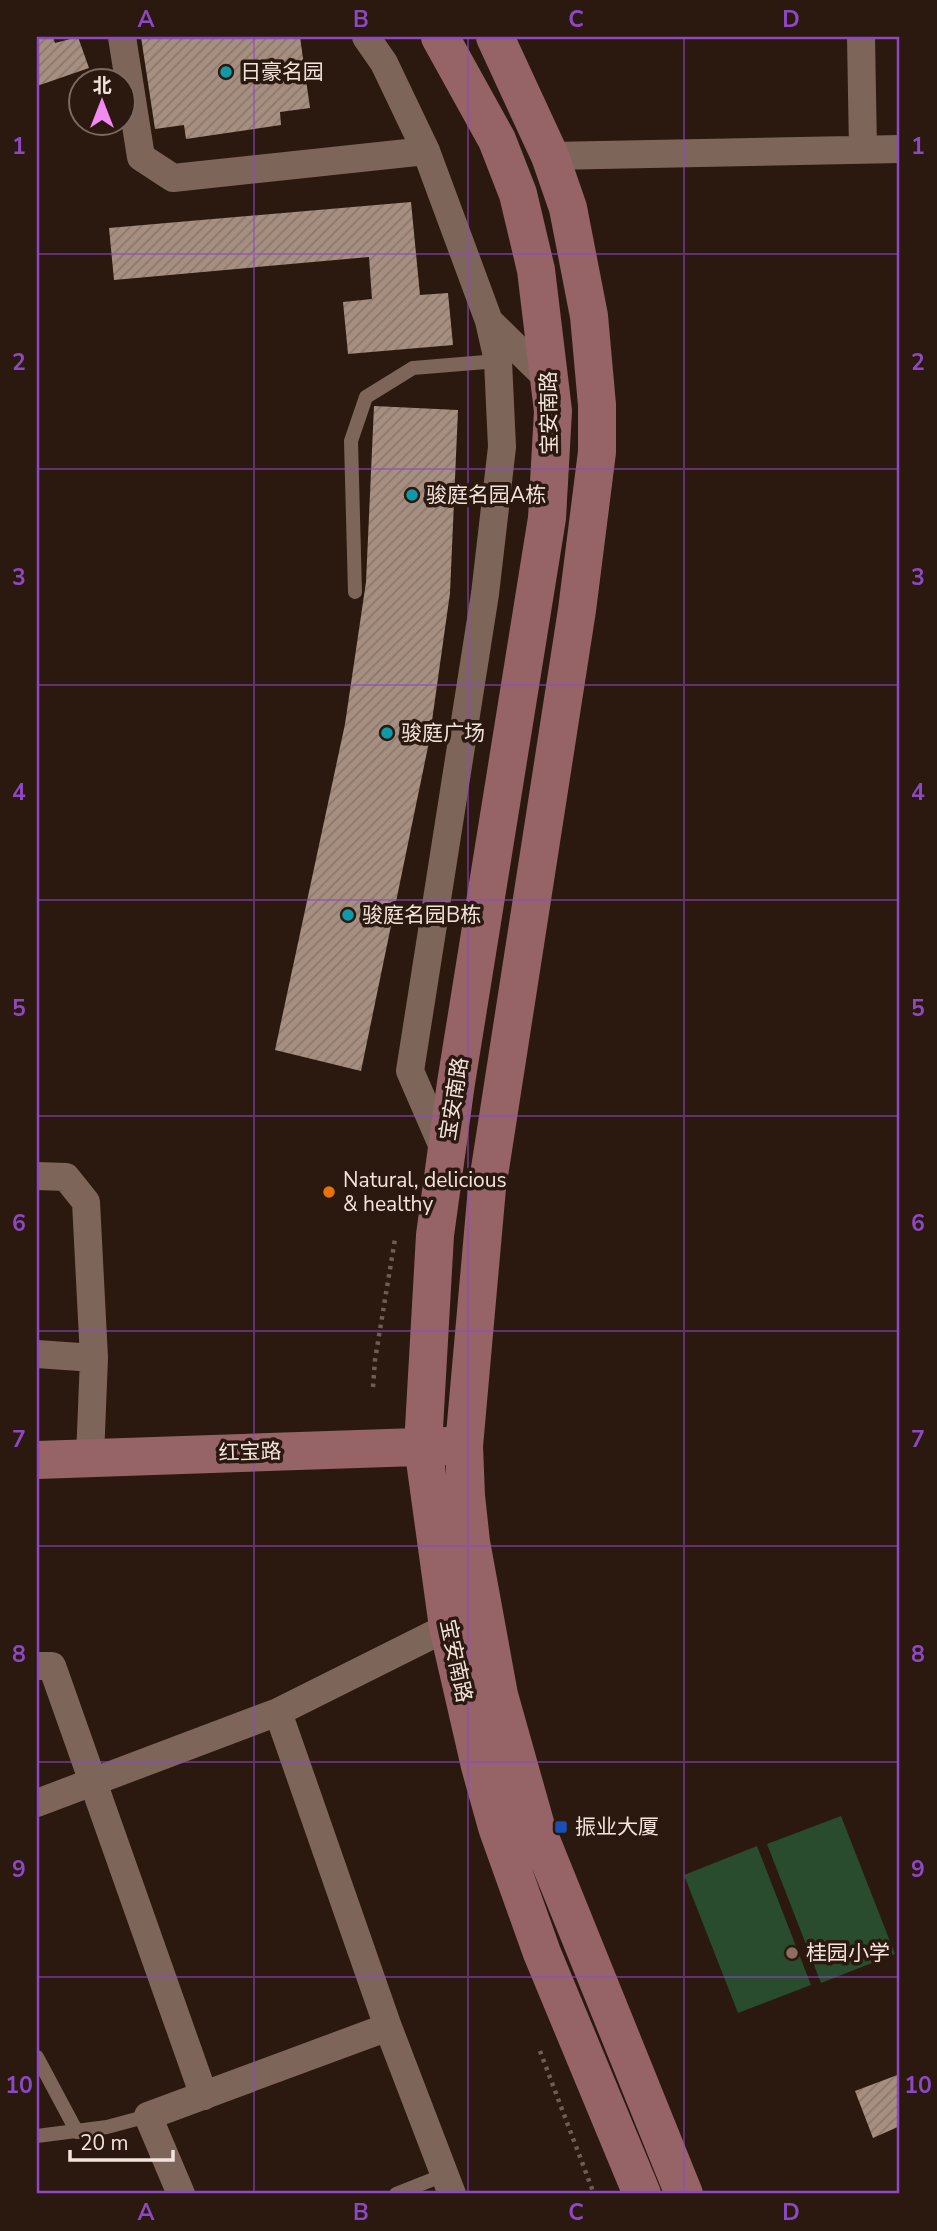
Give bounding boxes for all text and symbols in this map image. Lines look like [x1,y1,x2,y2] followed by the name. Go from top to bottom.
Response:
[137,4,155,35] text: A
[353,4,369,35] text: B
[568,4,584,35] text: C
[782,4,800,35] text: D
[240,58,324,86] place label: 日豪名园
[218,64,234,80] marker: 日豪名园
[66,66,136,136] north arrow
[92,73,112,99] text: 北
[12,131,26,162] text: 1
[911,131,925,162] text: 1
[12,347,26,378] text: 2
[911,347,925,378] text: 2
[534,371,564,455] street label: 宝安南路
[426,481,546,509] place label: 骏庭名园A栋
[404,487,420,503] marker: 骏庭名园A栋
[12,562,26,593] text: 3
[911,562,925,593] text: 3
[401,719,485,747] place label: 骏庭广场
[379,725,395,741] marker: 骏庭广场
[12,777,26,808] text: 4
[911,777,925,808] text: 4
[362,901,481,929] place label: 骏庭名园B栋
[340,907,356,923] marker: 骏庭名园B栋
[12,993,26,1024] text: 5
[911,993,925,1024] text: 5
[434,1055,474,1143] street label: 宝安南路
[343,1166,507,1218] place label: Natural, delicious & healthy
[321,1184,337,1200] marker: Natural, delicious & healthy
[12,1208,26,1239] text: 6
[911,1208,925,1239] text: 6
[12,1424,26,1455] text: 7
[911,1424,925,1455] text: 7
[218,1437,282,1467] street label: 红宝路
[434,1617,478,1705] street label: 宝安南路
[12,1639,26,1670] text: 8
[911,1639,925,1670] text: 8
[575,1813,659,1841] place label: 振业大厦
[553,1819,569,1835] marker: 振业大厦
[12,1854,26,1885] text: 9
[911,1854,925,1885] text: 9
[806,1939,890,1967] place label: 桂园小学
[784,1945,800,1961] marker: 桂园小学
[5,2070,33,2101] text: 10
[904,2070,932,2101] text: 10
[70,2119,173,2163] scale bar
[80,2129,129,2157] text: 20 m
[137,2197,155,2228] text: A
[353,2197,369,2228] text: B
[568,2197,584,2228] text: C
[782,2197,800,2228] text: D

